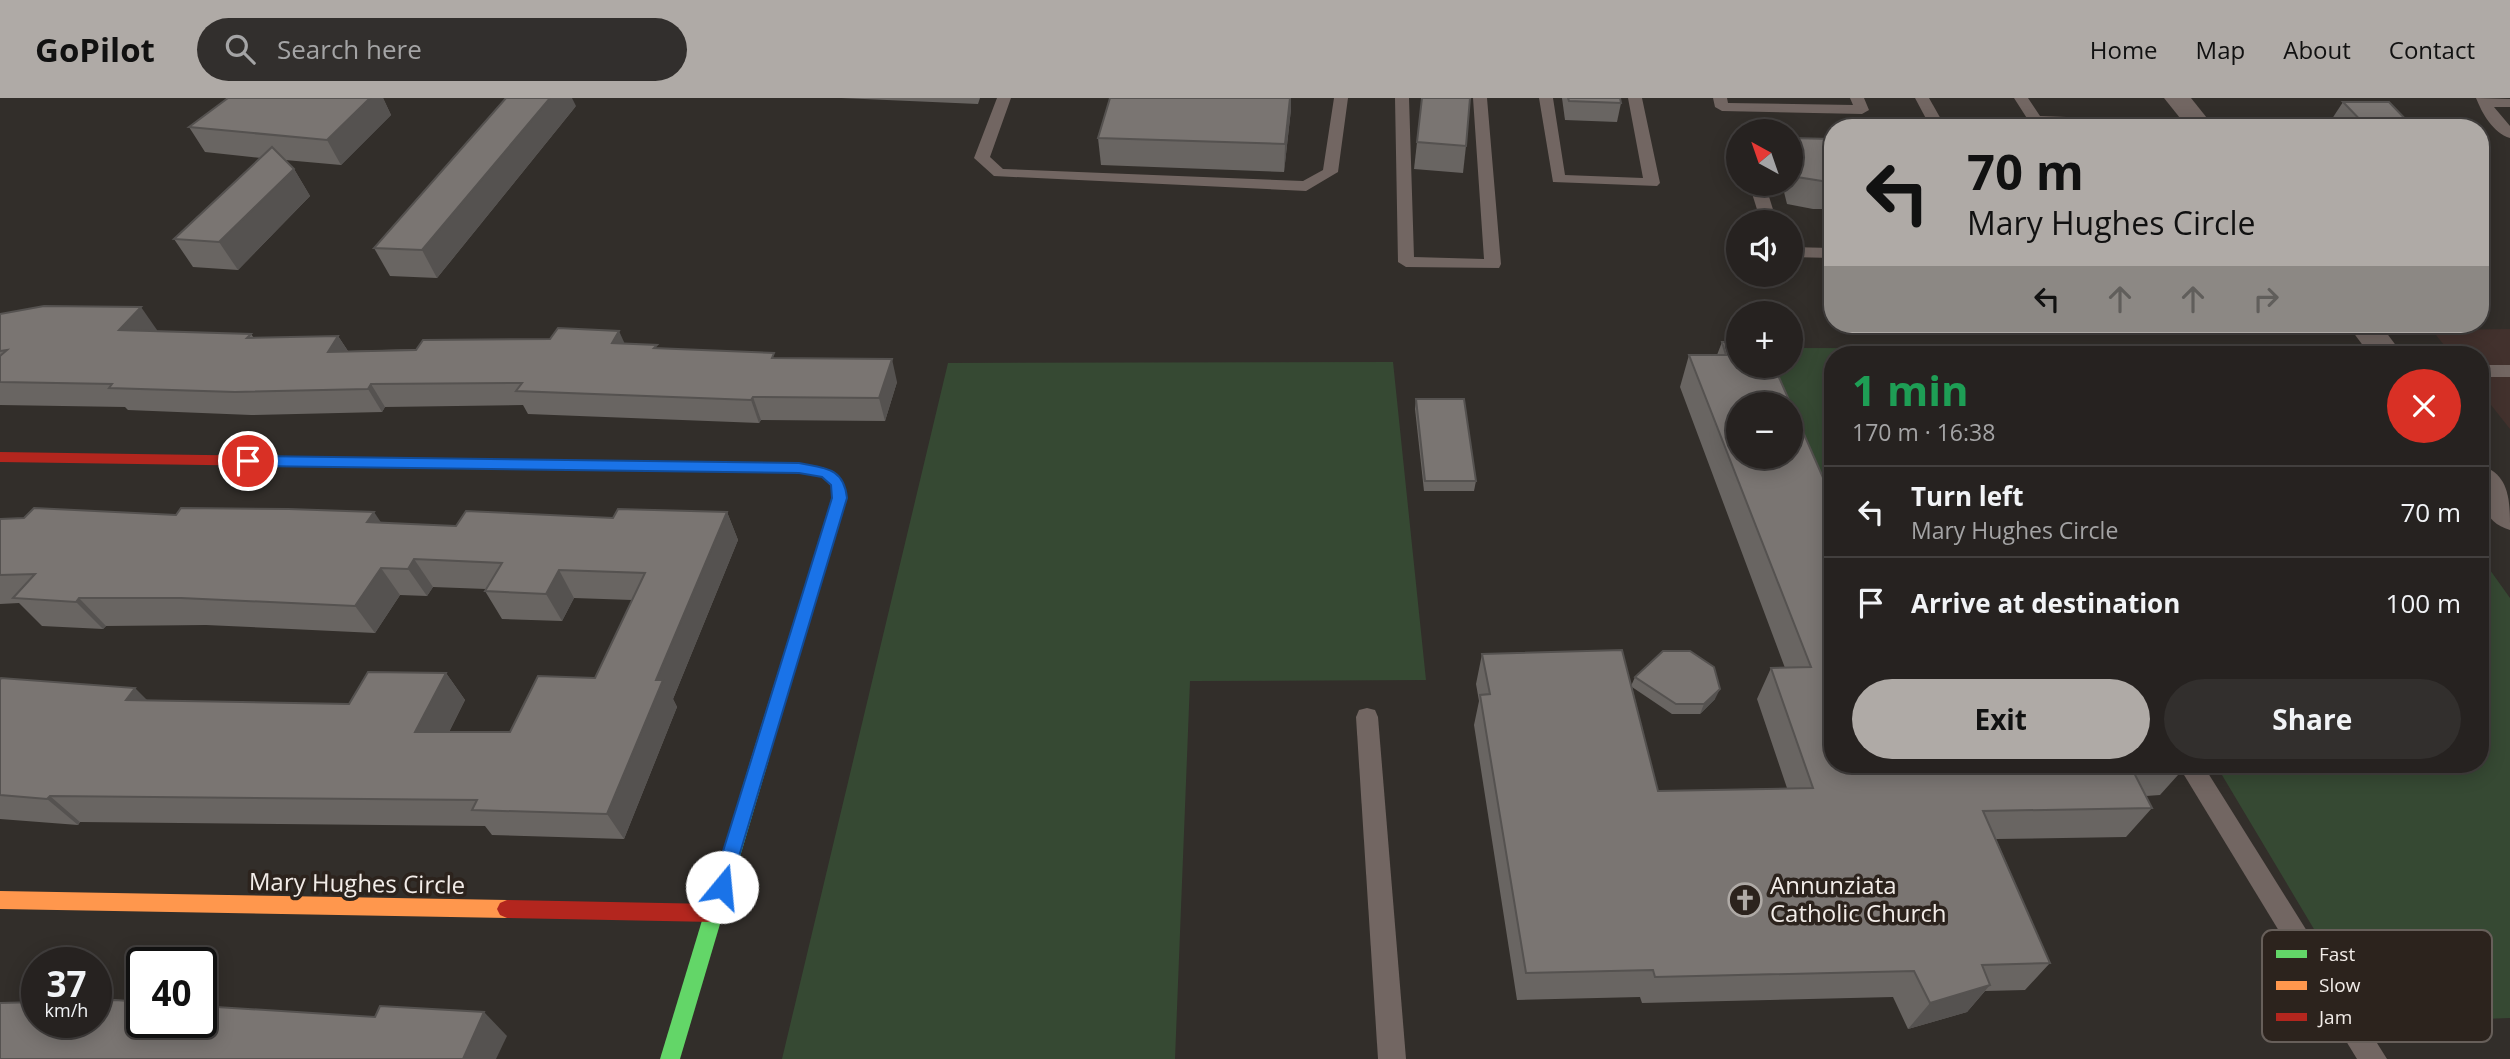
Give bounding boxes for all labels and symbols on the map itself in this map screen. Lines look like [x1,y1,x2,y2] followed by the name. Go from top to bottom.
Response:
[1726,119,1802,196] north arrow
[218,431,278,491] pin
[685,850,759,924] position arrow
[249,864,465,901] street label: Mary Hughes Circle
[1770,868,1947,929] place label: Annunziata Catholic Church
[1726,881,1764,919] church icon: Annunziata Catholic Church
[2262,930,2492,1042] legend
[2319,941,2355,967] text: Fast
[126,947,217,1038] speed limit sign: 40
[2319,972,2361,998] text: Slow
[2317,1004,2352,1030] text: Jam

